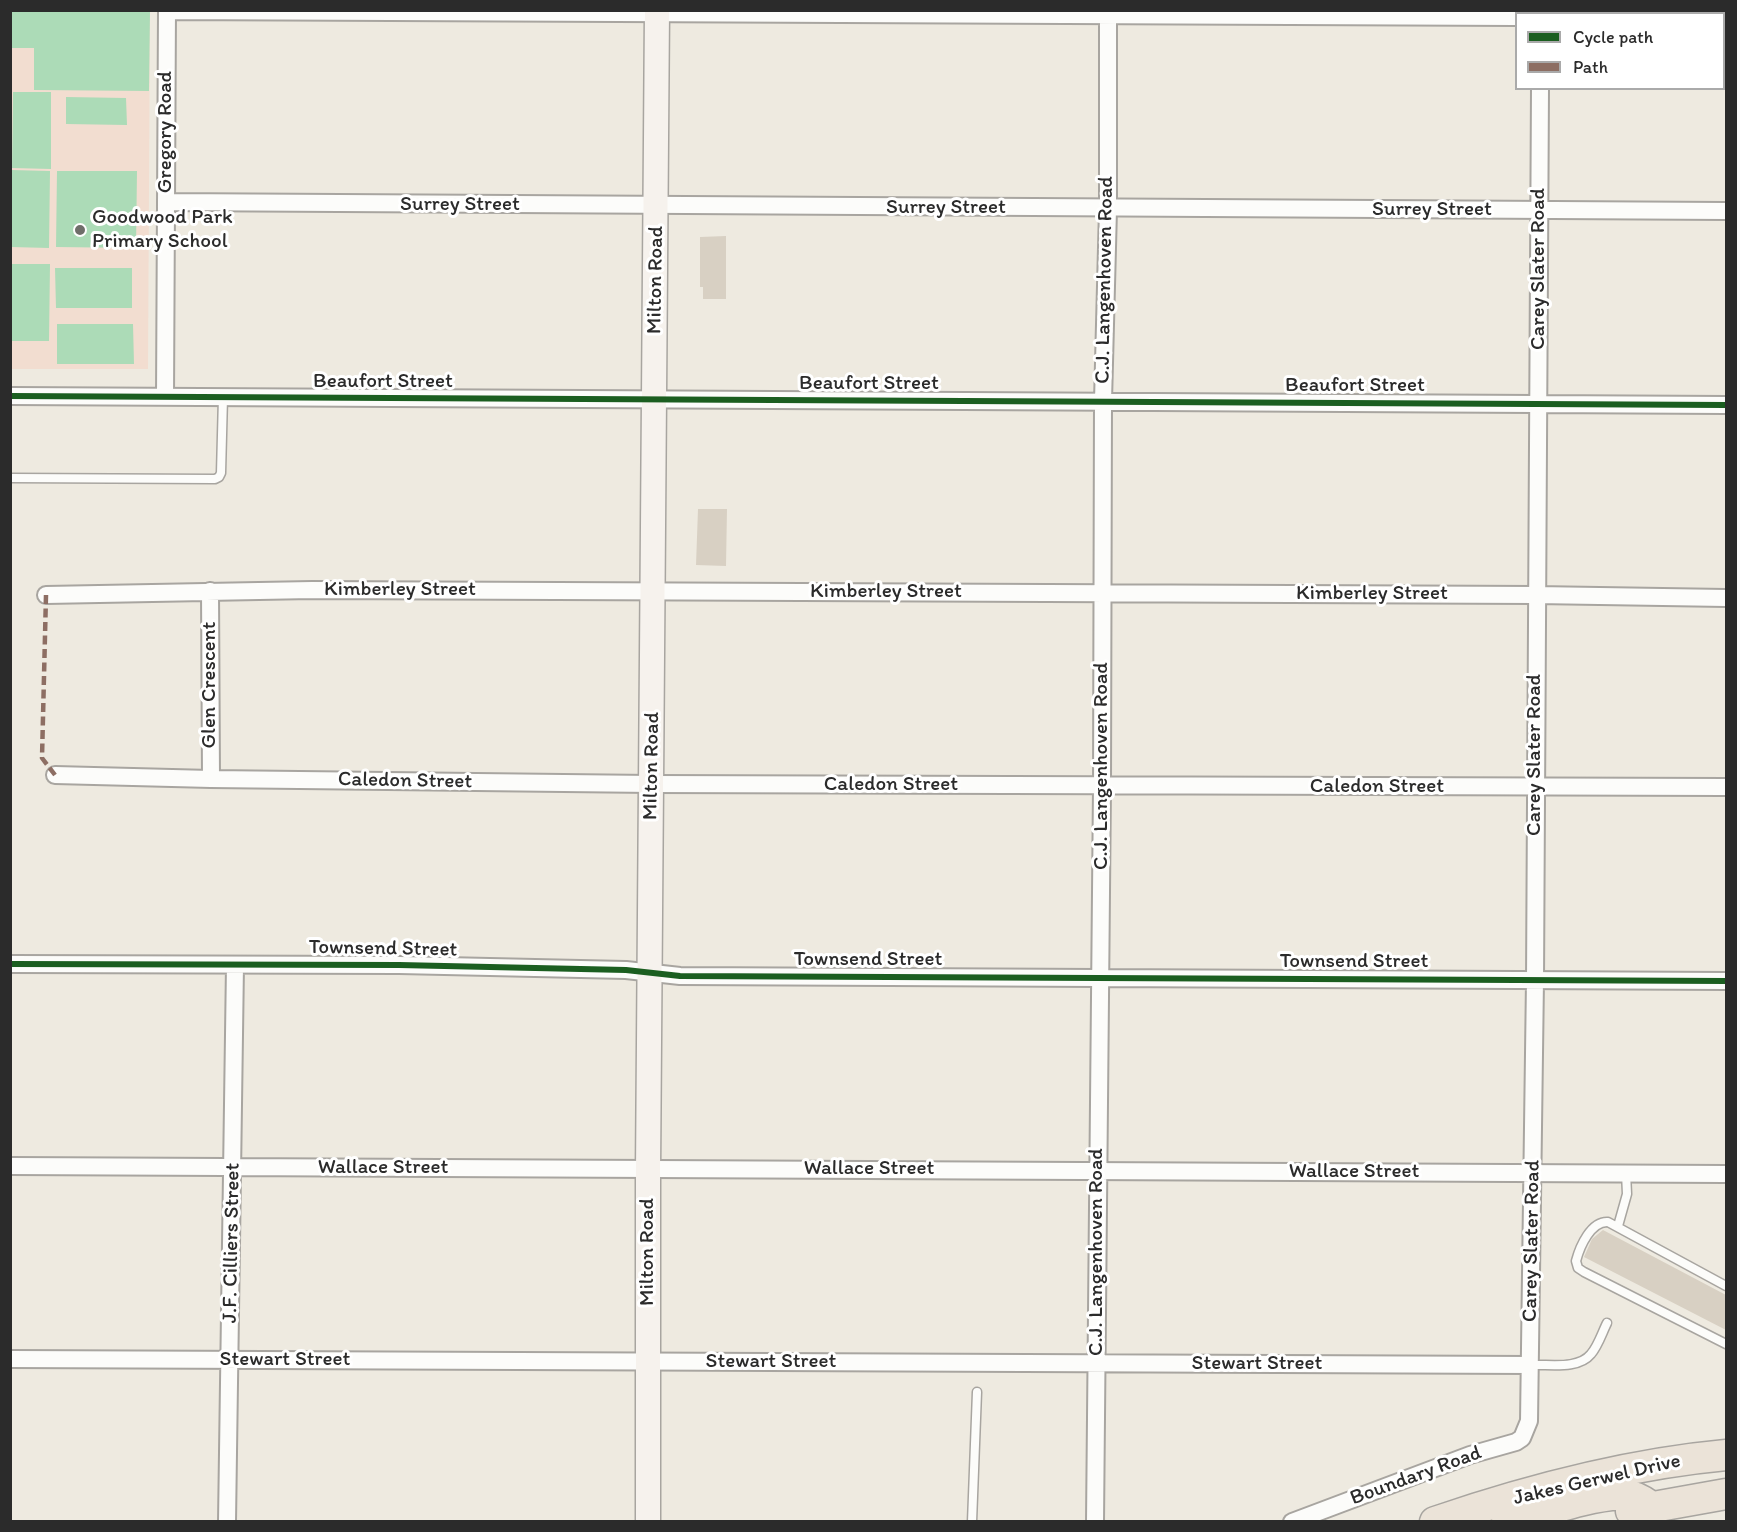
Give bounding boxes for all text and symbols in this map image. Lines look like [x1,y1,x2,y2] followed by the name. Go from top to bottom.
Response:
[1515,12,1725,90] legend
[1573,26,1653,48] text: Cycle path
[1573,56,1608,78] text: Path
[153,71,179,193] street label: Gregory Road
[1091,176,1119,384] street label: C.J. Langenhoven Road
[1526,188,1552,350] street label: Carey Slater Road
[400,192,520,218] street label: Surrey Street
[886,195,1006,221] street label: Surrey Street
[1372,197,1492,223] street label: Surrey Street
[92,205,233,255] place label: Goodwood Park Primary School
[73,223,87,237] marker: Goodwood Park Primary School
[642,226,670,334] street label: Milton Road
[313,369,453,395] street label: Beaufort Street
[799,371,939,397] street label: Beaufort Street
[1285,373,1425,399] street label: Beaufort Street
[324,577,476,603] street label: Kimberley Street
[810,579,962,605] street label: Kimberley Street
[1296,581,1448,607] street label: Kimberley Street
[197,622,223,748] street label: Glen Crescent
[1089,662,1115,870] street label: C.J. Langenhoven Road
[1522,674,1548,836] street label: Carey Slater Road
[638,712,666,820] street label: Milton Road
[338,767,472,795] street label: Caledon Street
[824,772,958,798] street label: Caledon Street
[1310,774,1444,800] street label: Caledon Street
[308,935,458,963] street label: Townsend Street
[794,947,942,973] street label: Townsend Street
[1280,949,1428,975] street label: Townsend Street
[1084,1148,1110,1356] street label: C.J. Langenhoven Road
[318,1155,448,1181] street label: Wallace Street
[804,1156,934,1182] street label: Wallace Street
[1289,1159,1419,1185] street label: Wallace Street
[1518,1160,1546,1322] street label: Carey Slater Road
[218,1163,246,1323] street label: J.F. Cilliers Street
[635,1198,661,1306] street label: Milton Road
[220,1347,350,1373] street label: Stewart Street
[706,1349,836,1375] street label: Stewart Street
[1192,1351,1322,1377] street label: Stewart Street
[1347,1441,1485,1511] street label: Boundary Road
[1511,1449,1683,1511] street label: Jakes Gerwel Drive

